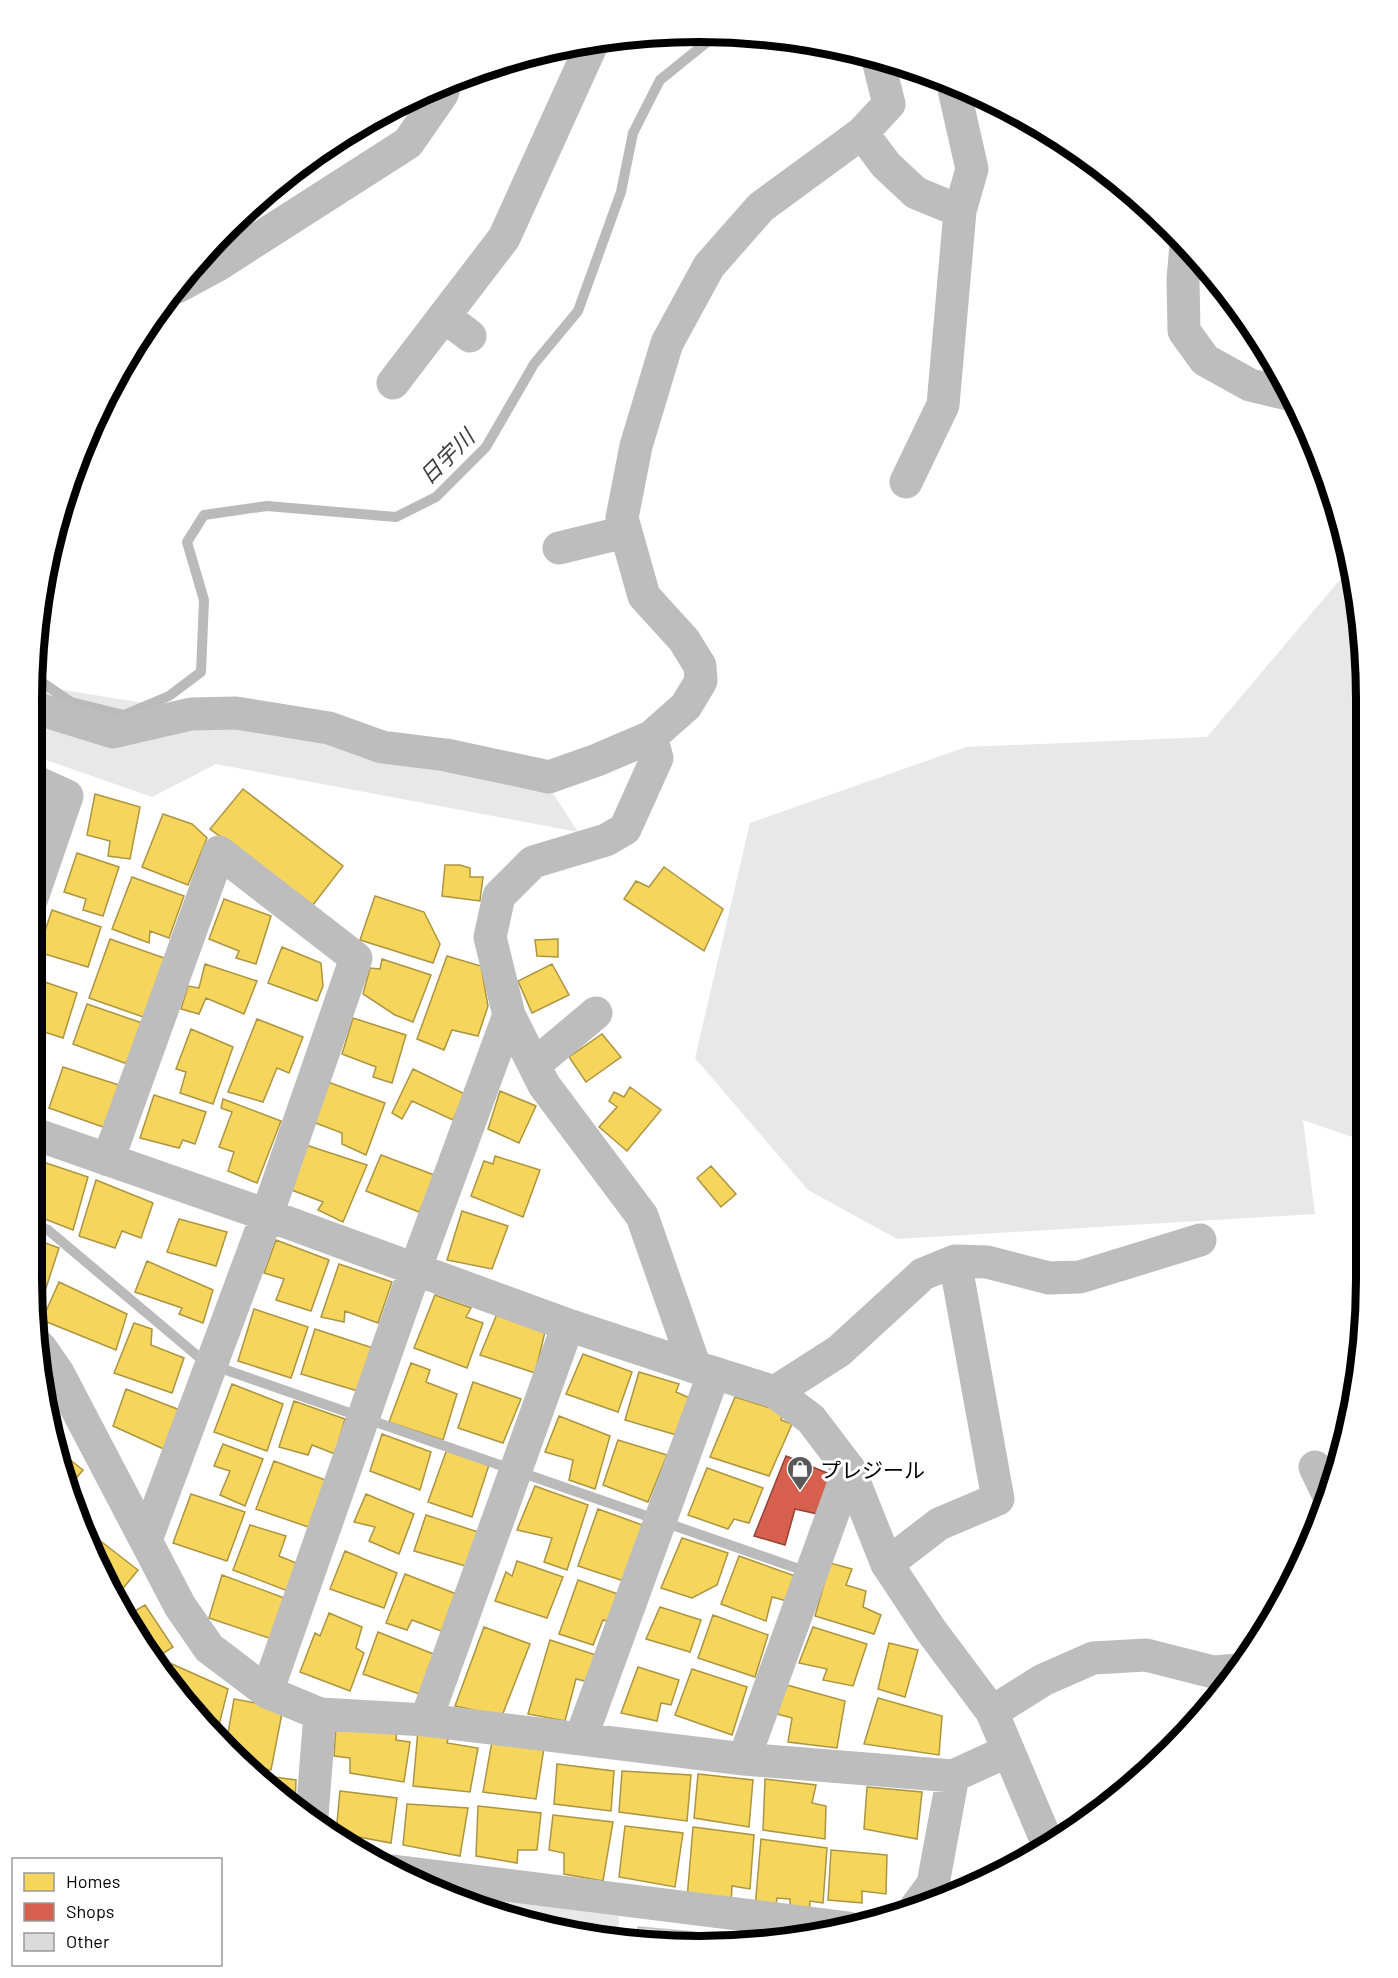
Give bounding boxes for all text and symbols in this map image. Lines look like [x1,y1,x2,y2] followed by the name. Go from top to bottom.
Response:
[413,422,480,489] water label: 日宇川
[785,1454,815,1492] shop icon: プレジール
[820,1457,925,1482] place label: プレジール
[12,1858,222,1966] legend
[66,1870,120,1892] text: Homes
[66,1900,115,1922] text: Shops
[66,1930,110,1952] text: Other

